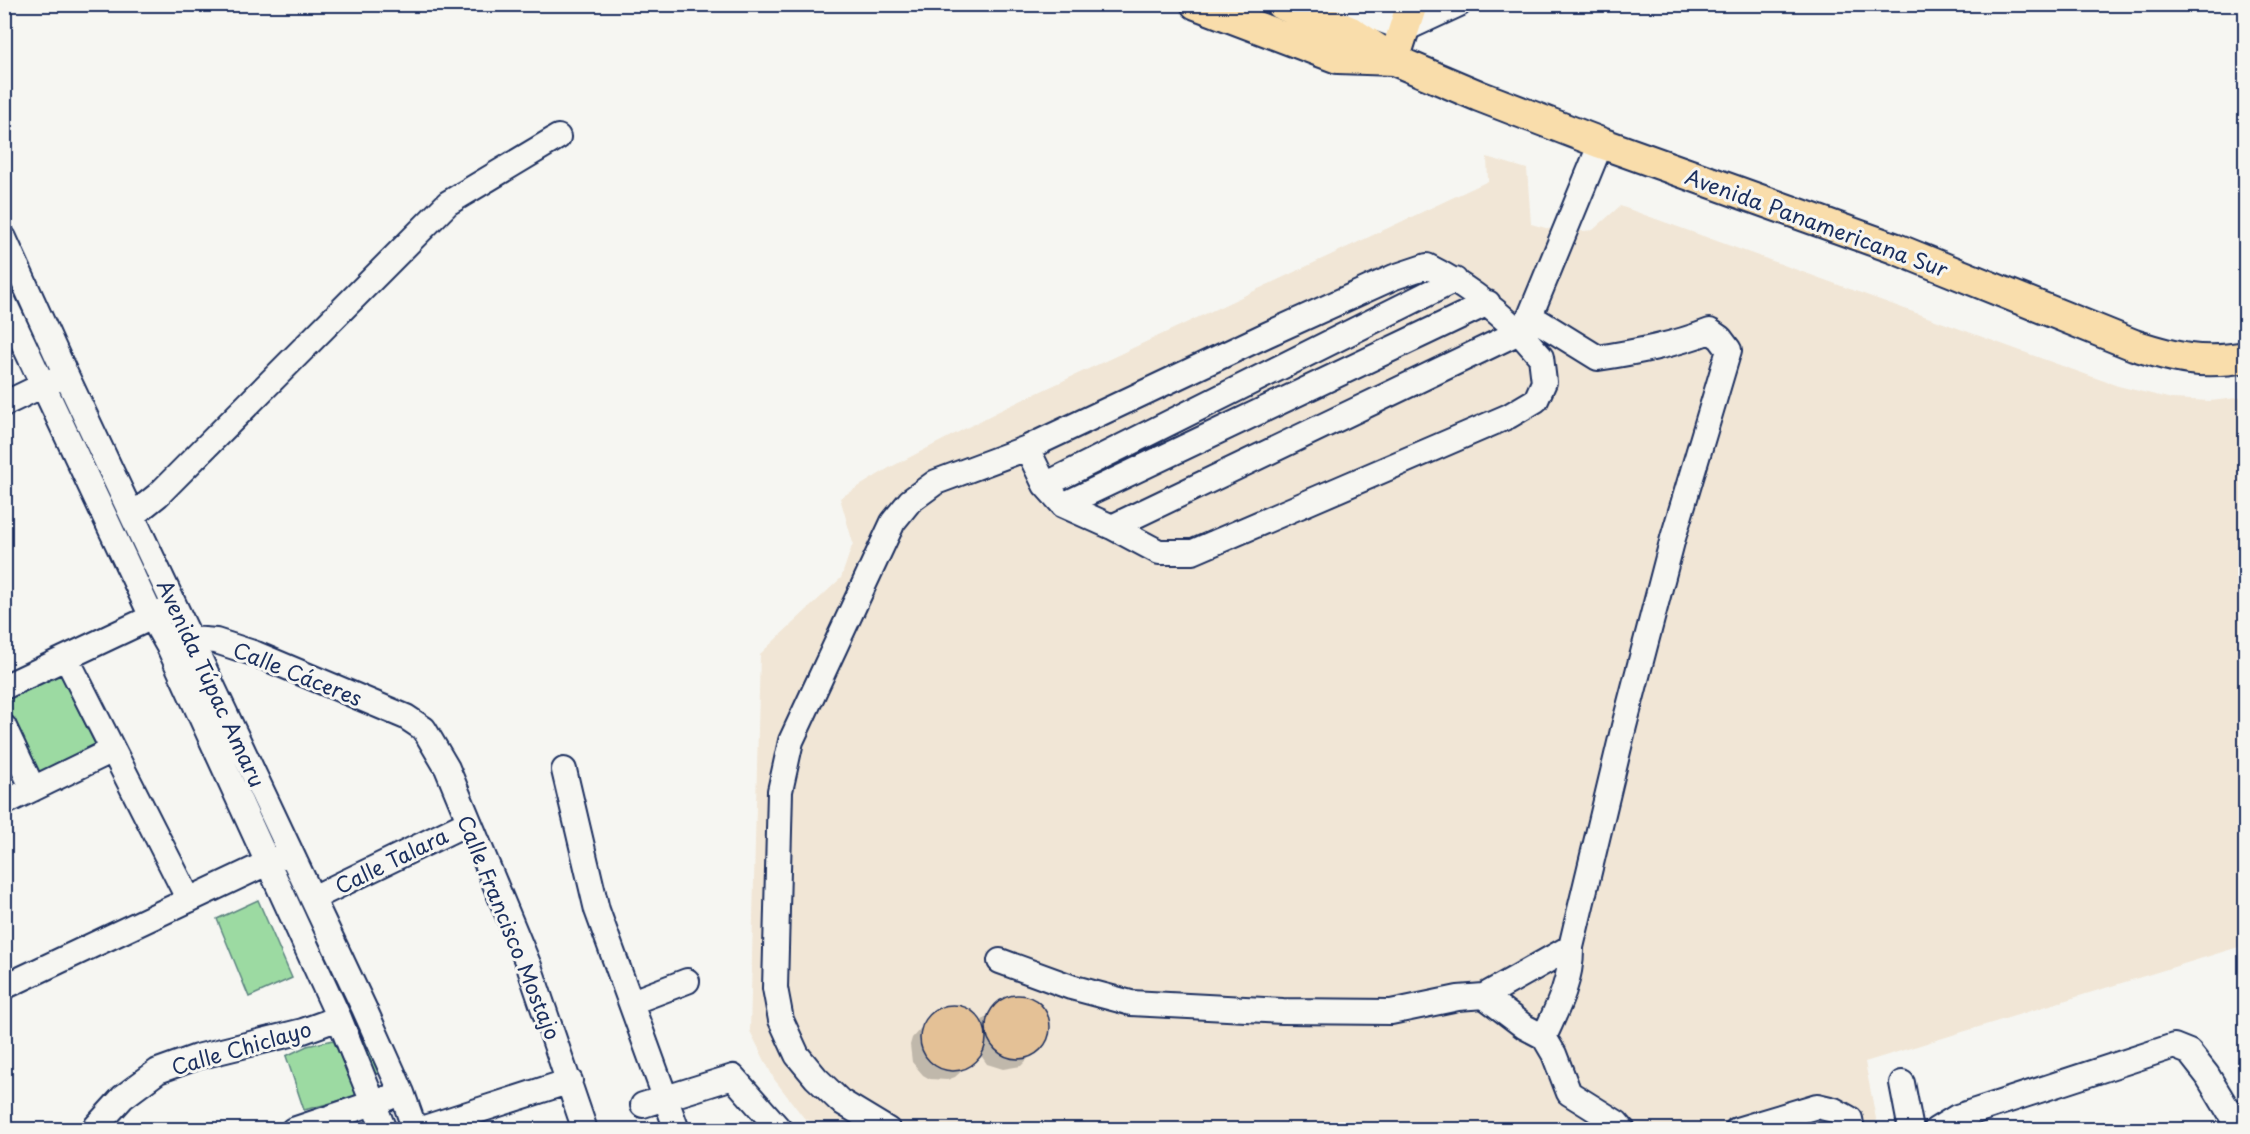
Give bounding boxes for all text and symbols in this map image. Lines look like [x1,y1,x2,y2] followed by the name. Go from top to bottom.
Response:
[1681,160,1953,285] street label: Avenida Panamericana Sur
[150,574,274,792] street label: Avenida Túpac Amaru
[229,633,367,713] street label: Calle Cáceres
[450,810,570,1044] street label: Calle Francisco Mostajo
[329,819,454,901] street label: Calle Talara
[167,1012,315,1082] street label: Calle Chiclayo

